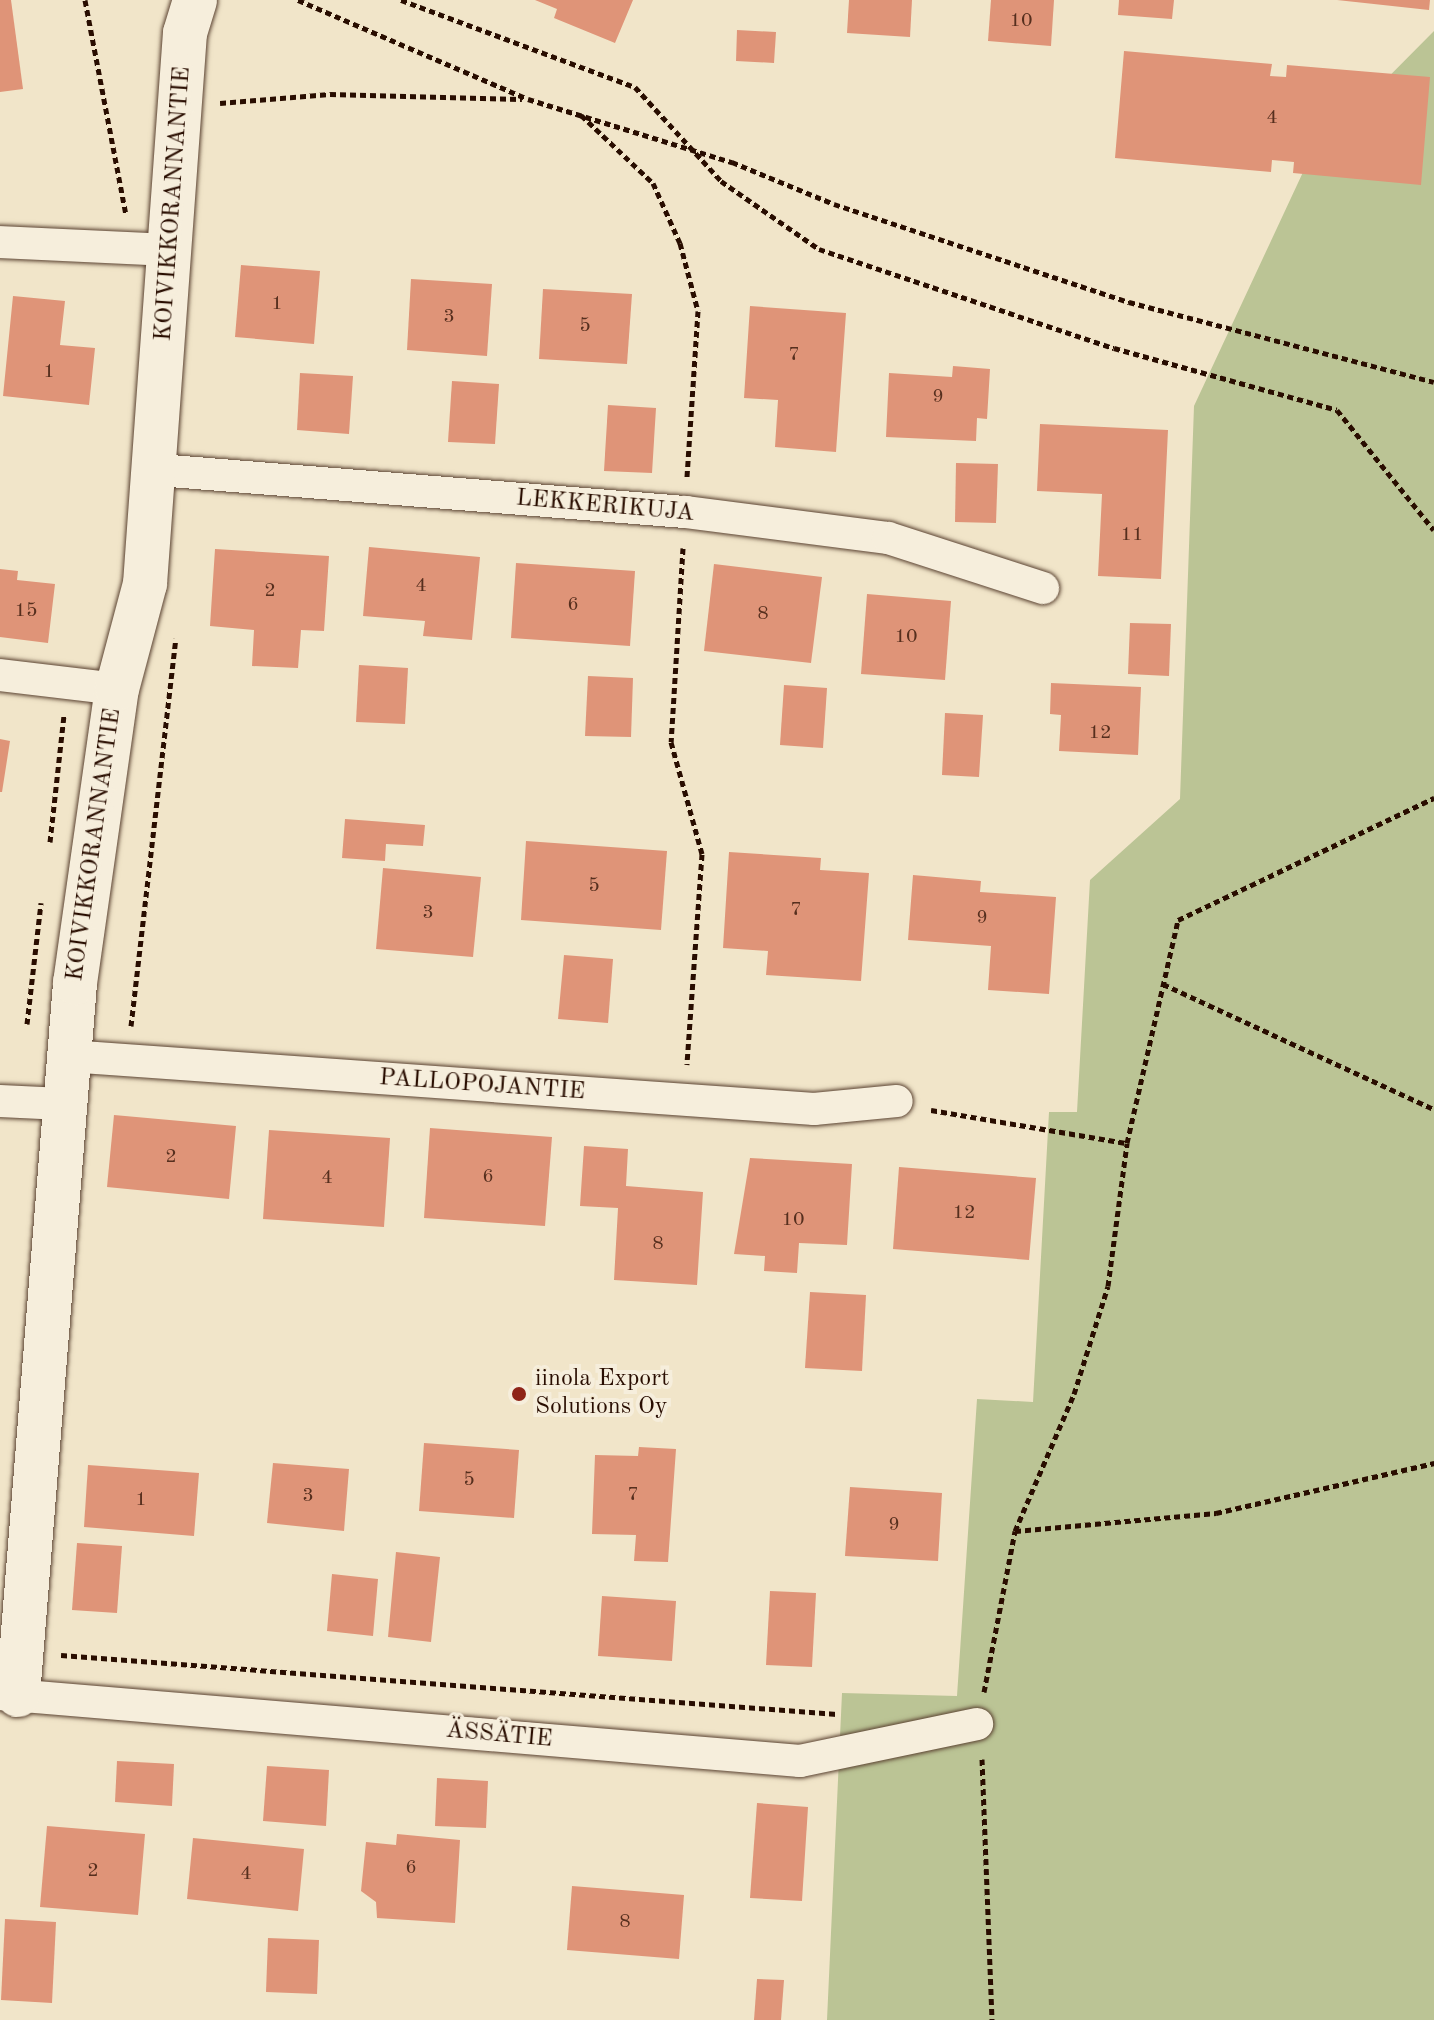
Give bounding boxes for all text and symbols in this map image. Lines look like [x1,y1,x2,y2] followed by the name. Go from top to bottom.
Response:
[1009,9,1033,33] house number: 10
[150,66,198,342] street label: KOIVIKKORANNANTIE
[1266,106,1278,130] house number: 4
[271,292,283,316] house number: 1
[443,305,455,329] house number: 3
[579,314,591,338] house number: 5
[788,343,800,367] house number: 7
[43,360,55,384] house number: 1
[932,385,944,409] house number: 9
[515,485,695,529] street label: LEKKERIKUJA
[1120,523,1144,547] house number: 11
[415,574,427,598] house number: 4
[264,579,276,603] house number: 2
[567,593,579,617] house number: 6
[14,599,38,623] house number: 15
[757,602,769,626] house number: 8
[894,625,918,649] house number: 10
[62,707,128,983] street label: KOIVIKKORANNANTIE
[1088,721,1112,745] house number: 12
[588,874,600,898] house number: 5
[790,898,802,922] house number: 7
[422,901,434,925] house number: 3
[976,906,988,930] house number: 9
[378,1064,586,1108] street label: PALLOPOJANTIE
[165,1145,177,1169] house number: 2
[482,1165,494,1189] house number: 6
[321,1166,333,1190] house number: 4
[952,1201,976,1225] house number: 12
[781,1208,805,1232] house number: 10
[652,1232,664,1256] house number: 8
[535,1366,669,1422] place label: iinola Export Solutions Oy
[510,1385,528,1403] marker: iinola Export Solutions Oy
[463,1468,475,1492] house number: 5
[627,1483,639,1507] house number: 7
[302,1484,314,1508] house number: 3
[135,1488,147,1512] house number: 1
[888,1513,900,1537] house number: 9
[445,1717,553,1755] street label: ÄSSÄTIE
[405,1856,417,1880] house number: 6
[87,1859,99,1883] house number: 2
[240,1862,252,1886] house number: 4
[619,1910,631,1934] house number: 8

